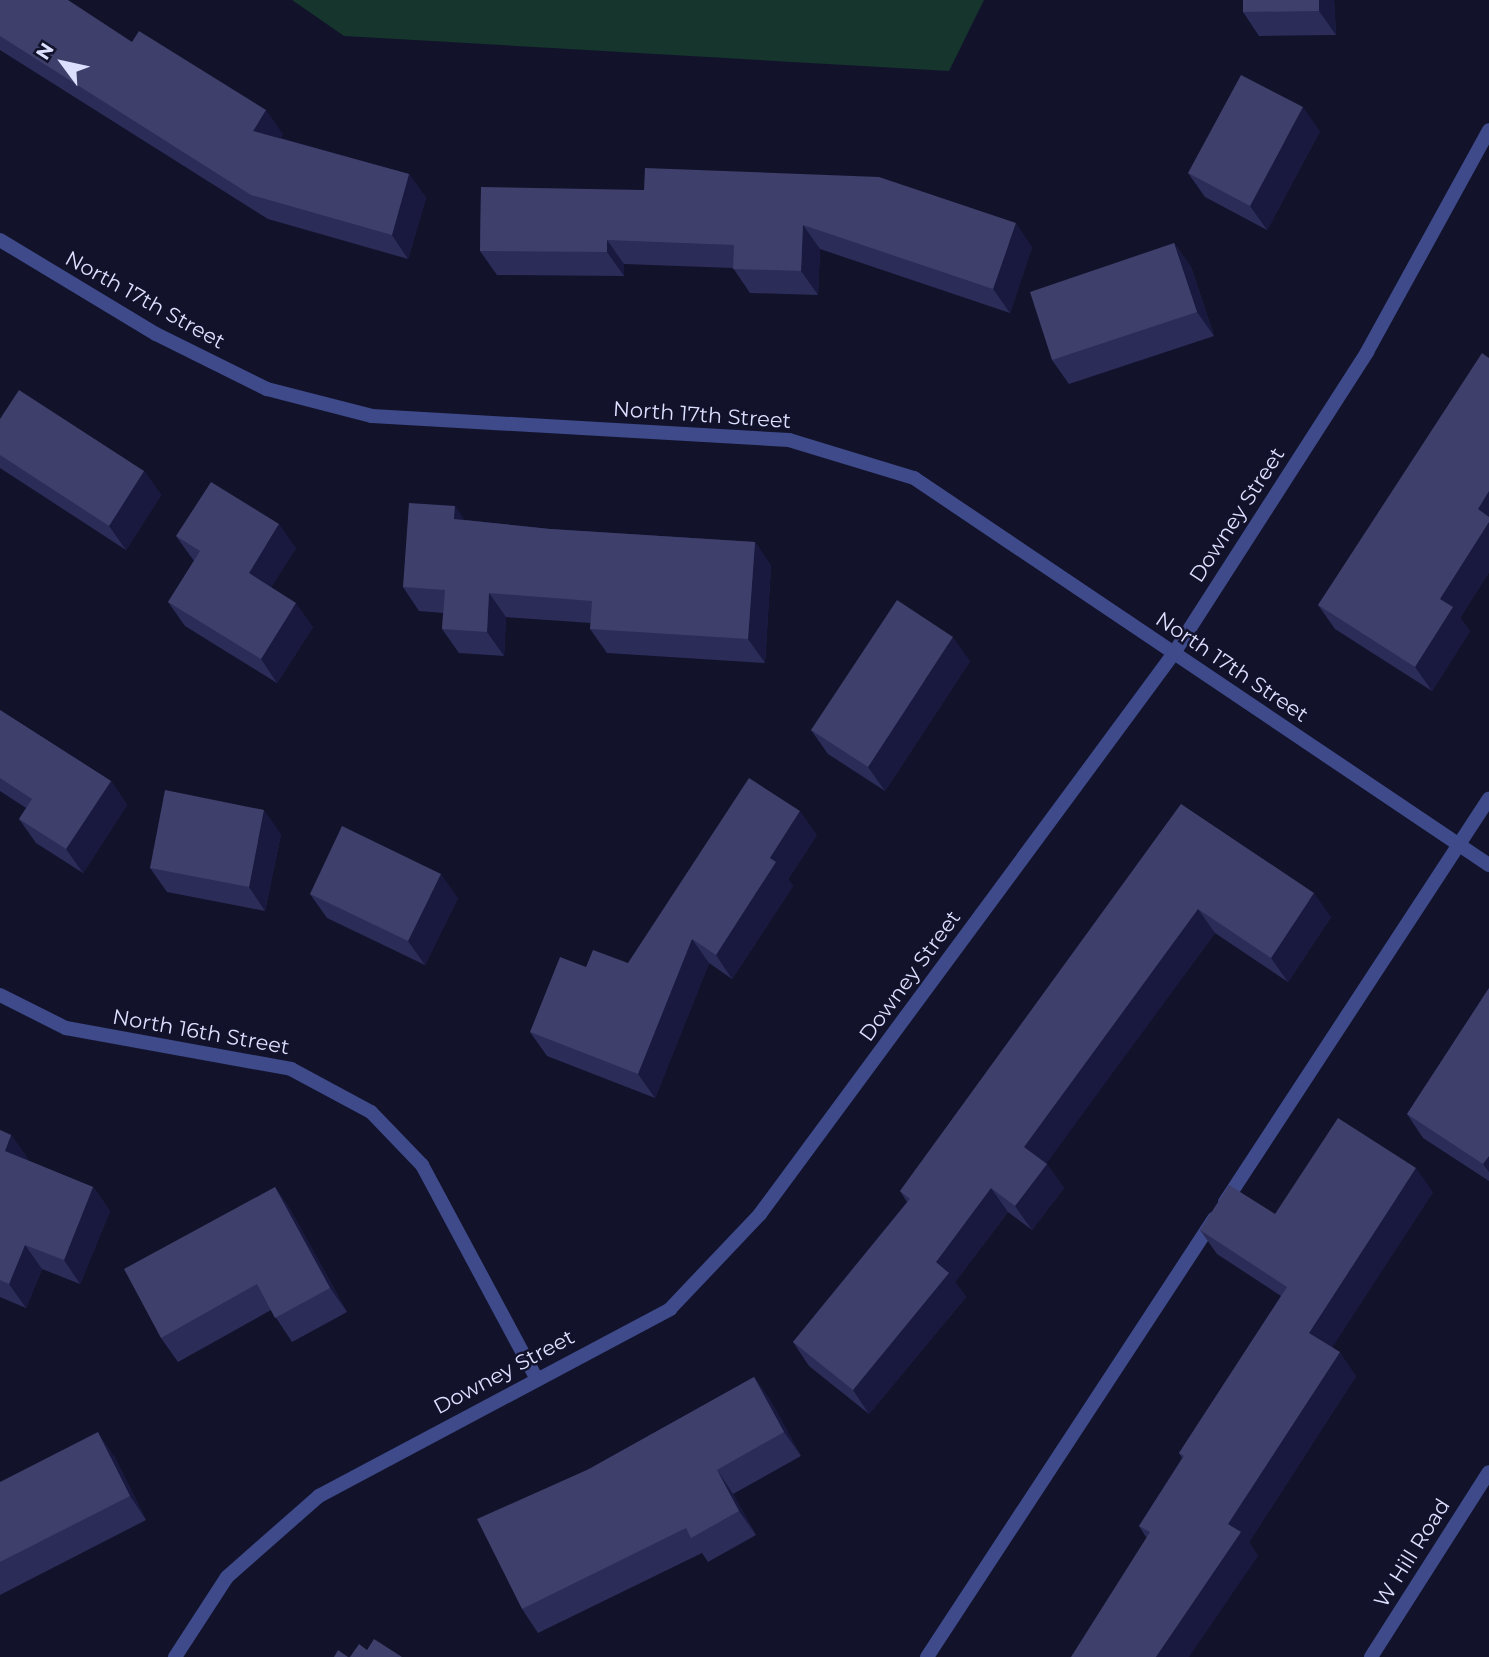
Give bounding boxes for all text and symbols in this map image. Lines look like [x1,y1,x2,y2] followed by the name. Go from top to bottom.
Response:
[28,28,98,98] north arrow
[31,39,59,64] text: N
[61,246,229,354] street label: North 17th Street
[612,396,792,434] street label: North 17th Street
[1184,443,1290,587] street label: Downey Street
[1151,607,1313,727] street label: North 17th Street
[854,906,966,1046] street label: Downey Street
[111,1004,291,1060] street label: North 16th Street
[429,1324,579,1420] street label: Downey Street
[1369,1494,1455,1612] street label: W Hill Road

